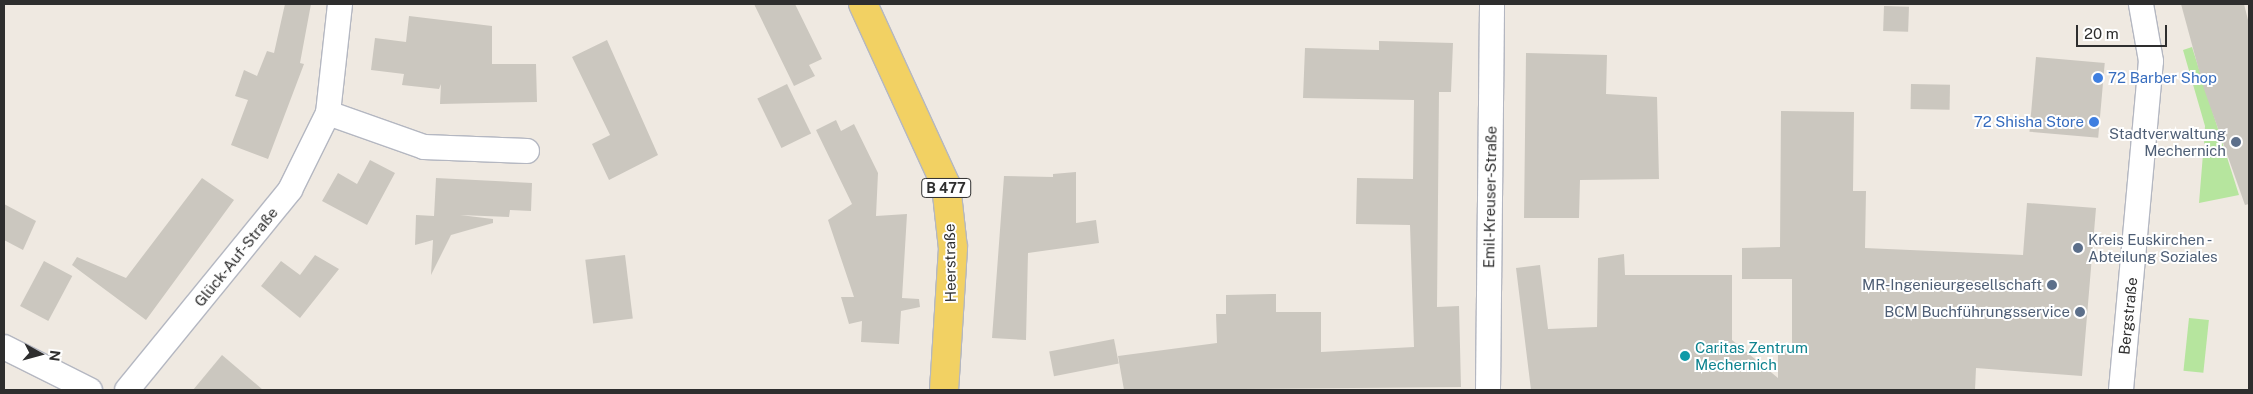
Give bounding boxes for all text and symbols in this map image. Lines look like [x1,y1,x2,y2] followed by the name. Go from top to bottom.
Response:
[2078,15,2169,47] scale bar
[2084,25,2119,42] text: 20 m
[2108,69,2217,87] place label: 72 Barber Shop
[2092,72,2104,84] marker: 72 Barber Shop
[1974,113,2084,131] place label: 72 Shisha Store
[2088,116,2100,128] marker: 72 Shisha Store
[2109,124,2226,159] place label: Stadtverwaltung Mechernich
[1480,126,1500,268] street label: Emil-Kreuser-Straße
[2230,136,2242,148] marker: Stadtverwaltung Mechernich
[921,177,971,200] road number: B 477
[190,204,282,310] street label: Glück-Auf-Straße
[940,224,960,302] street label: Heerstraße
[2088,230,2218,265] place label: Kreis Euskirchen - Abteilung Soziales
[2072,242,2084,254] marker: Kreis Euskirchen - Abteilung Soziales
[1862,276,2042,294] place label: MR-Ingenieurgesellschaft
[2115,276,2141,356] street label: Bergstraße
[2046,279,2058,291] marker: MR-Ingenieurgesellschaft
[1884,303,2070,321] place label: BCM Buchführungsservice
[2074,306,2086,318] marker: BCM Buchführungsservice
[15,329,65,379] north arrow
[1695,338,1808,373] place label: Caritas Zentrum Mechernich
[46,349,63,362] text: N
[1679,350,1691,362] marker: Caritas Zentrum Mechernich

